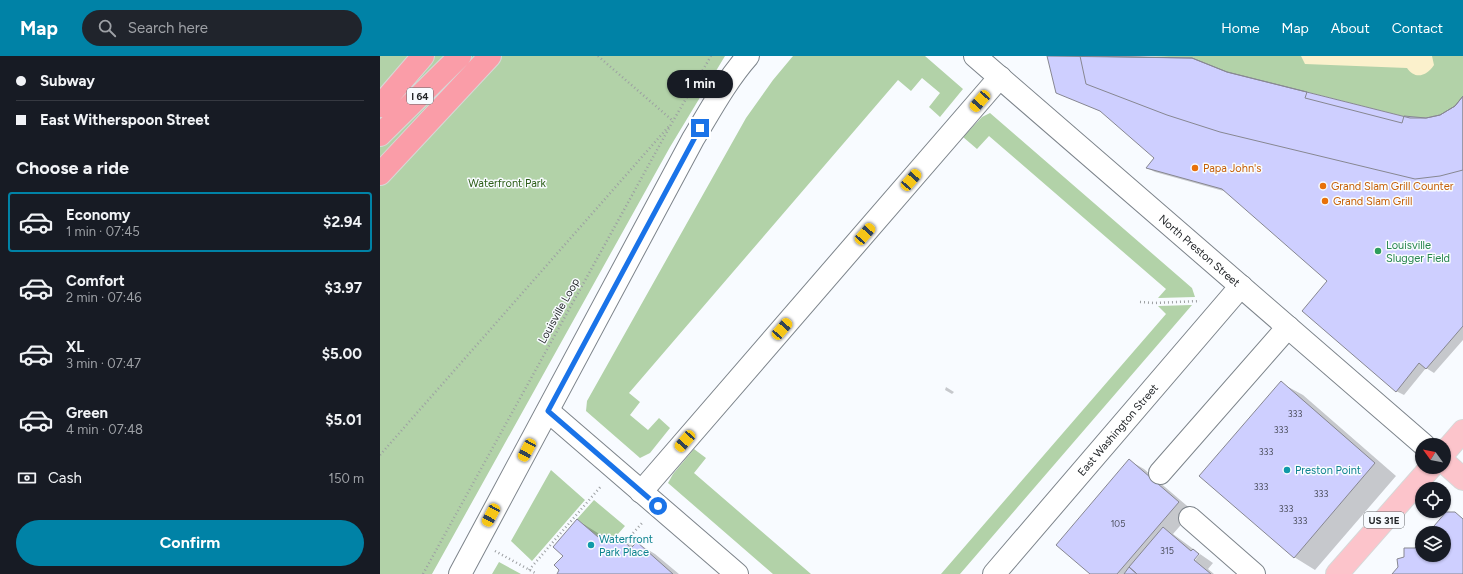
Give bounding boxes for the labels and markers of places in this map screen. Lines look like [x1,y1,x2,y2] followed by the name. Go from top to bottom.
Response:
[1203,162,1261,175] place label: Papa John's
[1190,163,1200,173] marker: Papa John's
[1331,180,1454,193] place label: Grand Slam Grill Counter
[1318,181,1328,191] marker: Grand Slam Grill Counter
[1333,195,1412,208] place label: Grand Slam Grill
[1320,196,1330,206] marker: Grand Slam Grill
[1386,239,1450,265] place label: Louisville Slugger Field
[1373,246,1383,256] marker: Louisville Slugger Field
[1295,464,1361,477] place label: Preston Point
[1282,465,1292,475] marker: Preston Point
[599,533,653,559] place label: Waterfront Park Place
[586,540,596,550] marker: Waterfront Park Place

